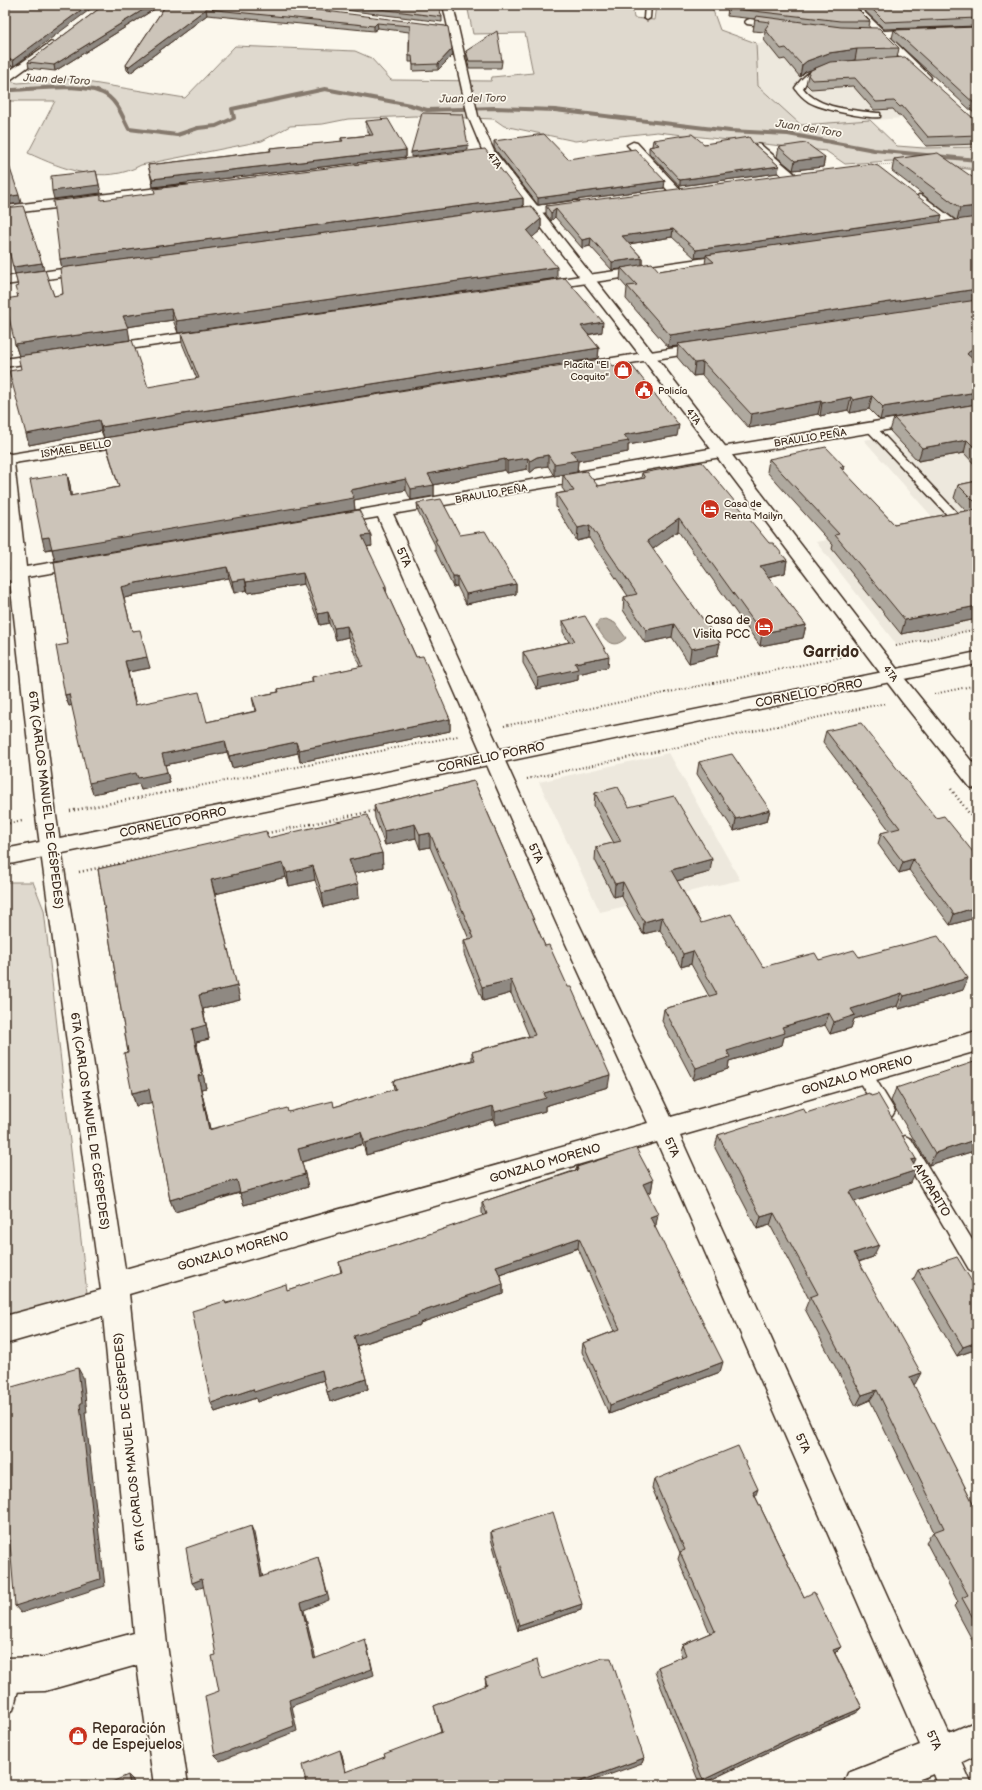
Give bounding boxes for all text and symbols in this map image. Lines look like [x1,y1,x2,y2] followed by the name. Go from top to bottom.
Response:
[22,71,91,88] water label: Juan del Toro
[438,91,507,106] water label: Juan del Toro
[774,117,844,140] water label: Juan del Toro
[484,150,505,172] street label: 4TA
[564,359,609,383] place label: Placita "El Coquito"
[612,359,634,381] shop icon: Placita "El Coquito"
[633,379,655,401] public building icon: Policía
[658,385,688,397] place label: Policía
[683,406,704,428] street label: 4TA
[773,426,848,450] street label: BRAULIO PEÑA
[40,437,113,460] street label: ISMAEL BELLO
[454,482,529,506] street label: BRAULIO PEÑA
[699,498,721,520] hotel icon: Casa de Renta Mailyn
[724,498,783,522] place label: Casa de Renta Mailyn
[393,545,415,570] street label: 5TA
[693,613,750,642] place label: Casa de Visita PCC
[753,616,775,638] hotel icon: Casa de Visita PCC
[803,643,859,662] district label: Garrido
[880,663,901,685] street label: 4TA
[754,676,864,711] street label: CORNELIO PORRO
[25,690,67,910] street label: 6TA (CARLOS MANUEL DE CÉSPEDES)
[436,739,546,776] street label: CORNELIO PORRO
[118,804,228,841] street label: CORNELIO PORRO
[525,841,547,866] street label: 5TA
[67,1011,113,1231] street label: 6TA (CARLOS MANUEL DE CÉSPEDES)
[800,1052,914,1099] street label: GONZALO MORENO
[661,1135,683,1160] street label: 5TA
[488,1140,602,1187] street label: GONZALO MORENO
[910,1161,953,1220] street label: AMPARITO
[176,1228,290,1275] street label: GONZALO MORENO
[110,1332,148,1552] street label: 6TA (CARLOS MANUEL DE CÉSPEDES)
[792,1431,814,1456] street label: 5TA
[92,1720,182,1753] place label: Reparación de Espejuelos
[67,1725,89,1747] shop icon: Reparación de Espejuelos
[923,1728,945,1753] street label: 5TA

